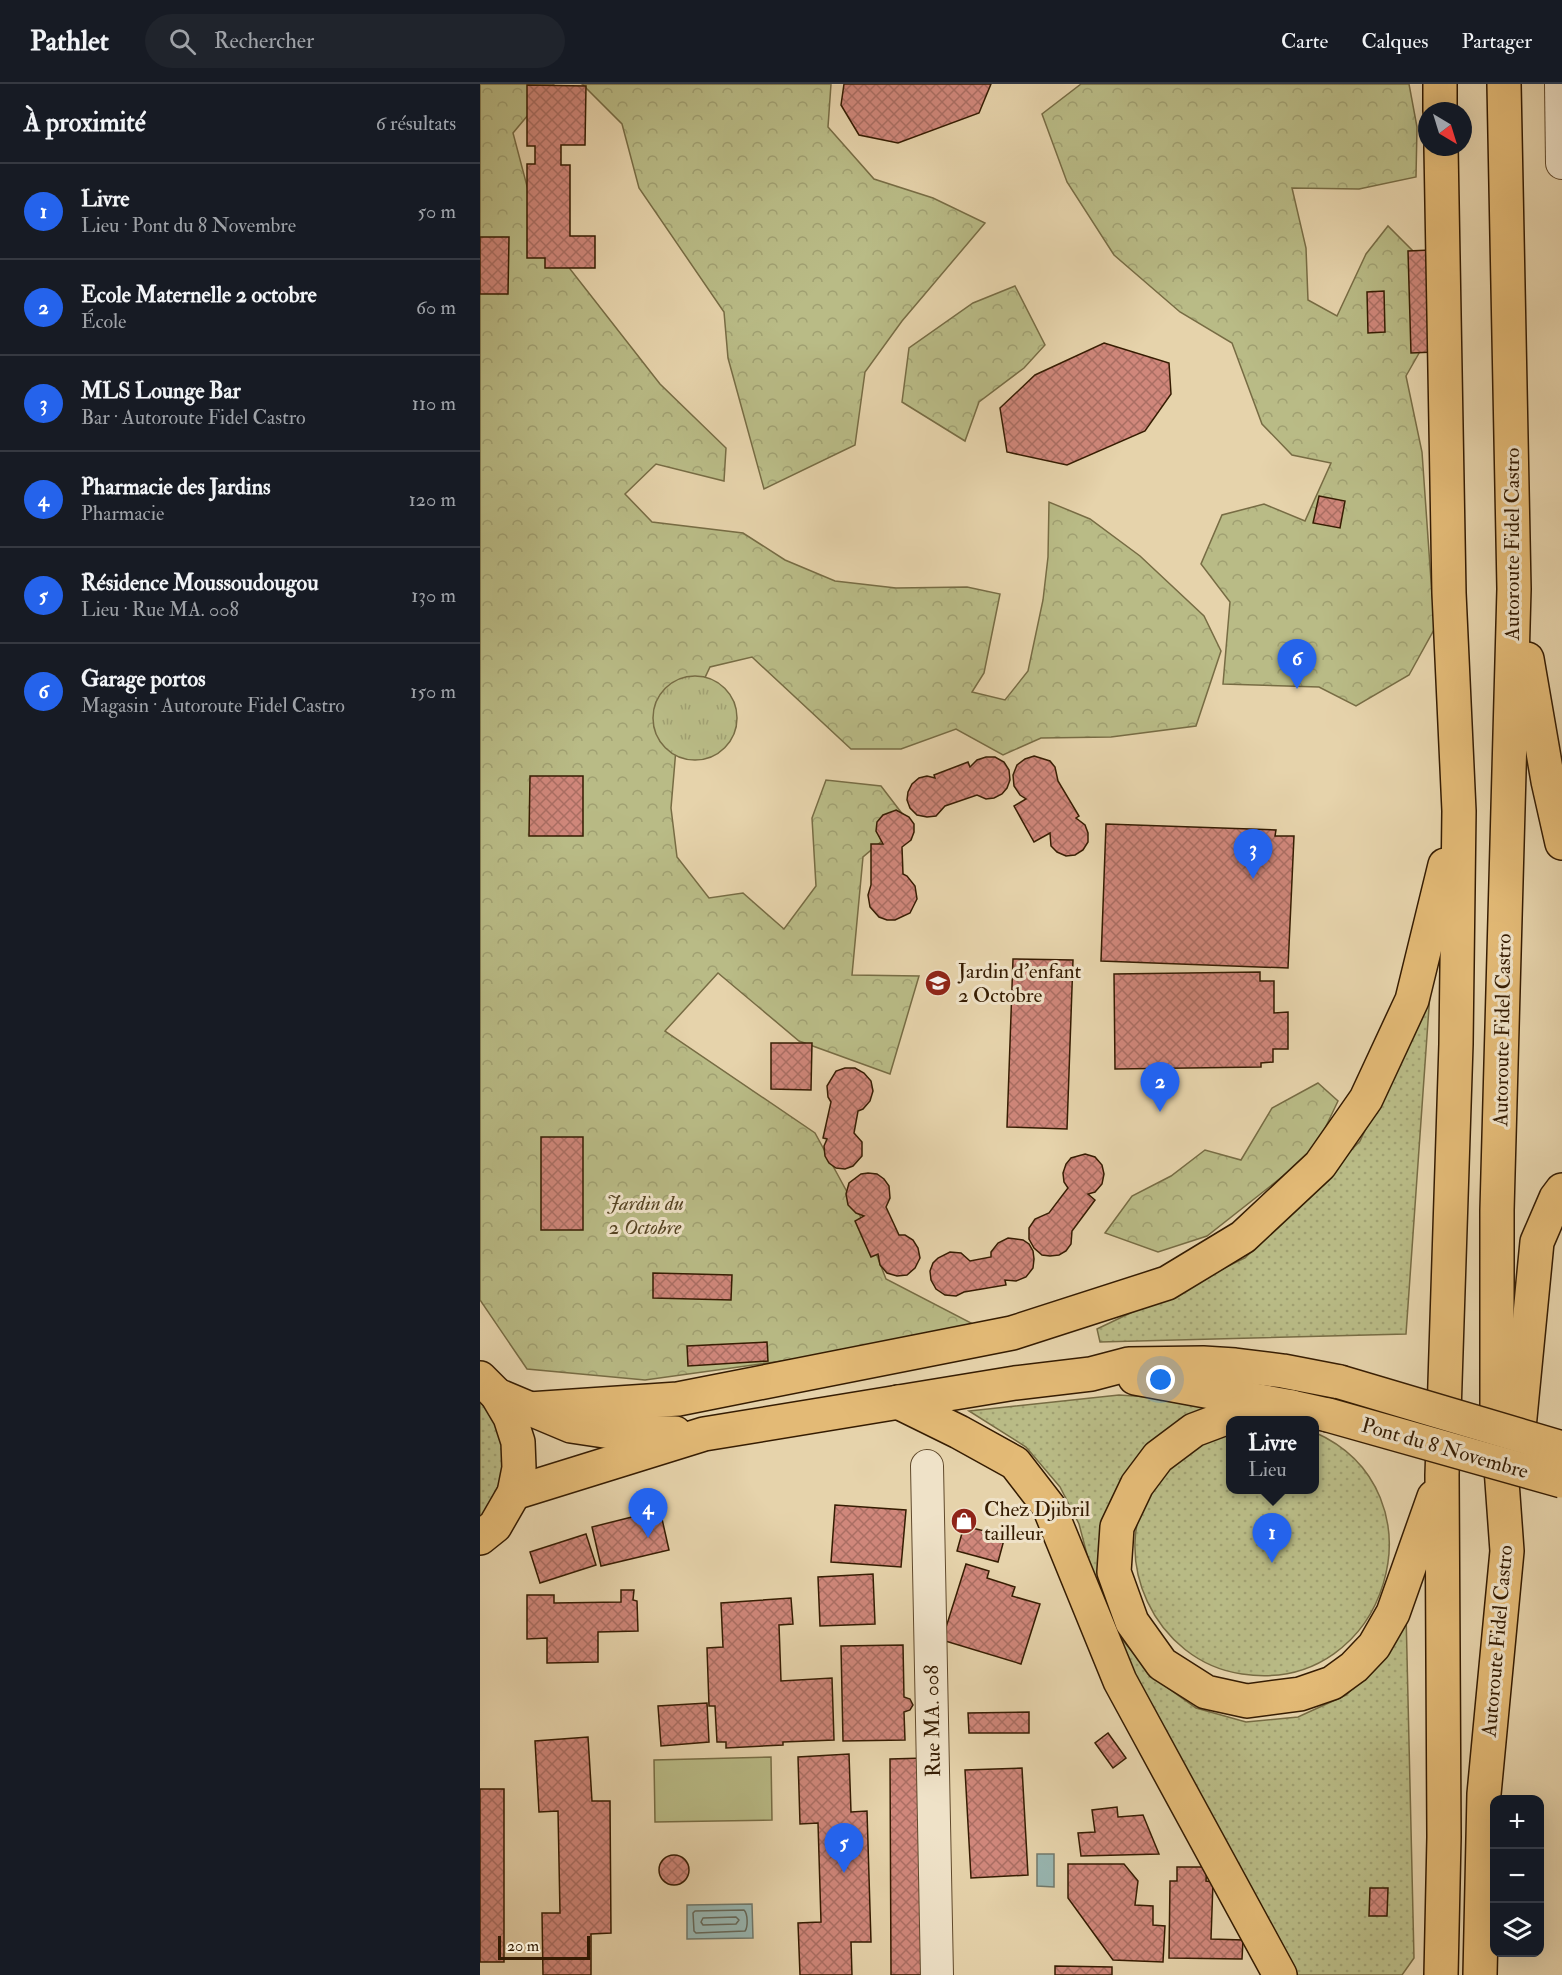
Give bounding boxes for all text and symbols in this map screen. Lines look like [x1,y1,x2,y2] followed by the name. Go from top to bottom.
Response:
[145,14,565,68] search box
[30,24,109,59] text: Pathlet
[166,25,199,58] icon: search
[214,27,314,55] text: Rechercher
[1281,28,1328,55] text: Carte
[1361,28,1428,55] text: Calques
[1461,28,1532,55] text: Partager
[1418,102,1472,156] north arrow
[24,107,146,139] text: À proximité
[376,111,456,136] text: 6 résultats
[81,185,130,213] text: Livre
[40,199,47,224] text: 1
[417,199,456,224] text: 50 m
[81,213,296,238] text: Lieu · Pont du 8 Novembre
[81,281,317,309] text: Ecole Maternelle 2 octobre
[38,295,49,320] text: 2
[416,295,456,320] text: 60 m
[81,309,126,334] text: École
[81,377,241,405] text: MLS Lounge Bar
[40,391,47,416] text: 3
[412,391,456,416] text: 110 m
[81,405,306,430] text: Bar · Autoroute Fidel Castro
[1499,448,1526,641] street label: Autoroute Fidel Castro
[81,473,271,501] text: Pharmacie des Jardins
[38,487,49,512] text: 4
[409,487,456,512] text: 120 m
[81,501,164,526] text: Pharmacie
[81,569,319,597] text: Résidence Moussoudougou
[39,583,48,608] text: 5
[411,583,456,608] text: 130 m
[81,597,239,622] text: Lieu · Rue MA. 008
[1278,640,1316,689] pin: 6
[81,665,206,693] text: Garage portos
[38,679,49,704] text: 6
[410,679,456,704] text: 150 m
[81,693,345,718] text: Magasin · Autoroute Fidel Castro
[1234,830,1272,879] pin: 3
[1487,933,1518,1128] street label: Autoroute Fidel Castro
[957,958,1081,1009] place label: Jardin d'enfant 2 Octobre
[923,968,953,998] school or university icon: Jardin d'enfant 2 Octobre
[1140,1062,1180,1112] pin: 2
[606,1190,684,1241] park label: Jardin du 2 Octobre
[1146,1365,1175,1394] your location
[1358,1412,1532,1485] street label: Pont du 8 Novembre
[1226,1416,1319,1494] popup
[1248,1429,1297,1457] text: Livre
[1248,1457,1287,1482] text: Lieu
[628,1488,668,1538] pin: 4
[984,1496,1091,1547] place label: Chez Djibril tailleur
[949,1506,979,1536] shop icon: Chez Djibril tailleur
[1252,1514,1292,1563] pin: 1
[1476,1544,1519,1739] street label: Autoroute Fidel Castro
[918,1664,947,1777] street label: Rue MA. 008
[1490,1795,1544,1957] map controls
[1490,1795,1544,1849] button: +
[824,1824,864,1873] pin: 5
[1490,1849,1544,1903] button: −
[1490,1903,1544,1957] button: layers
[498,1933,590,1960] scale bar
[507,1936,539,1956] text: 20 m

